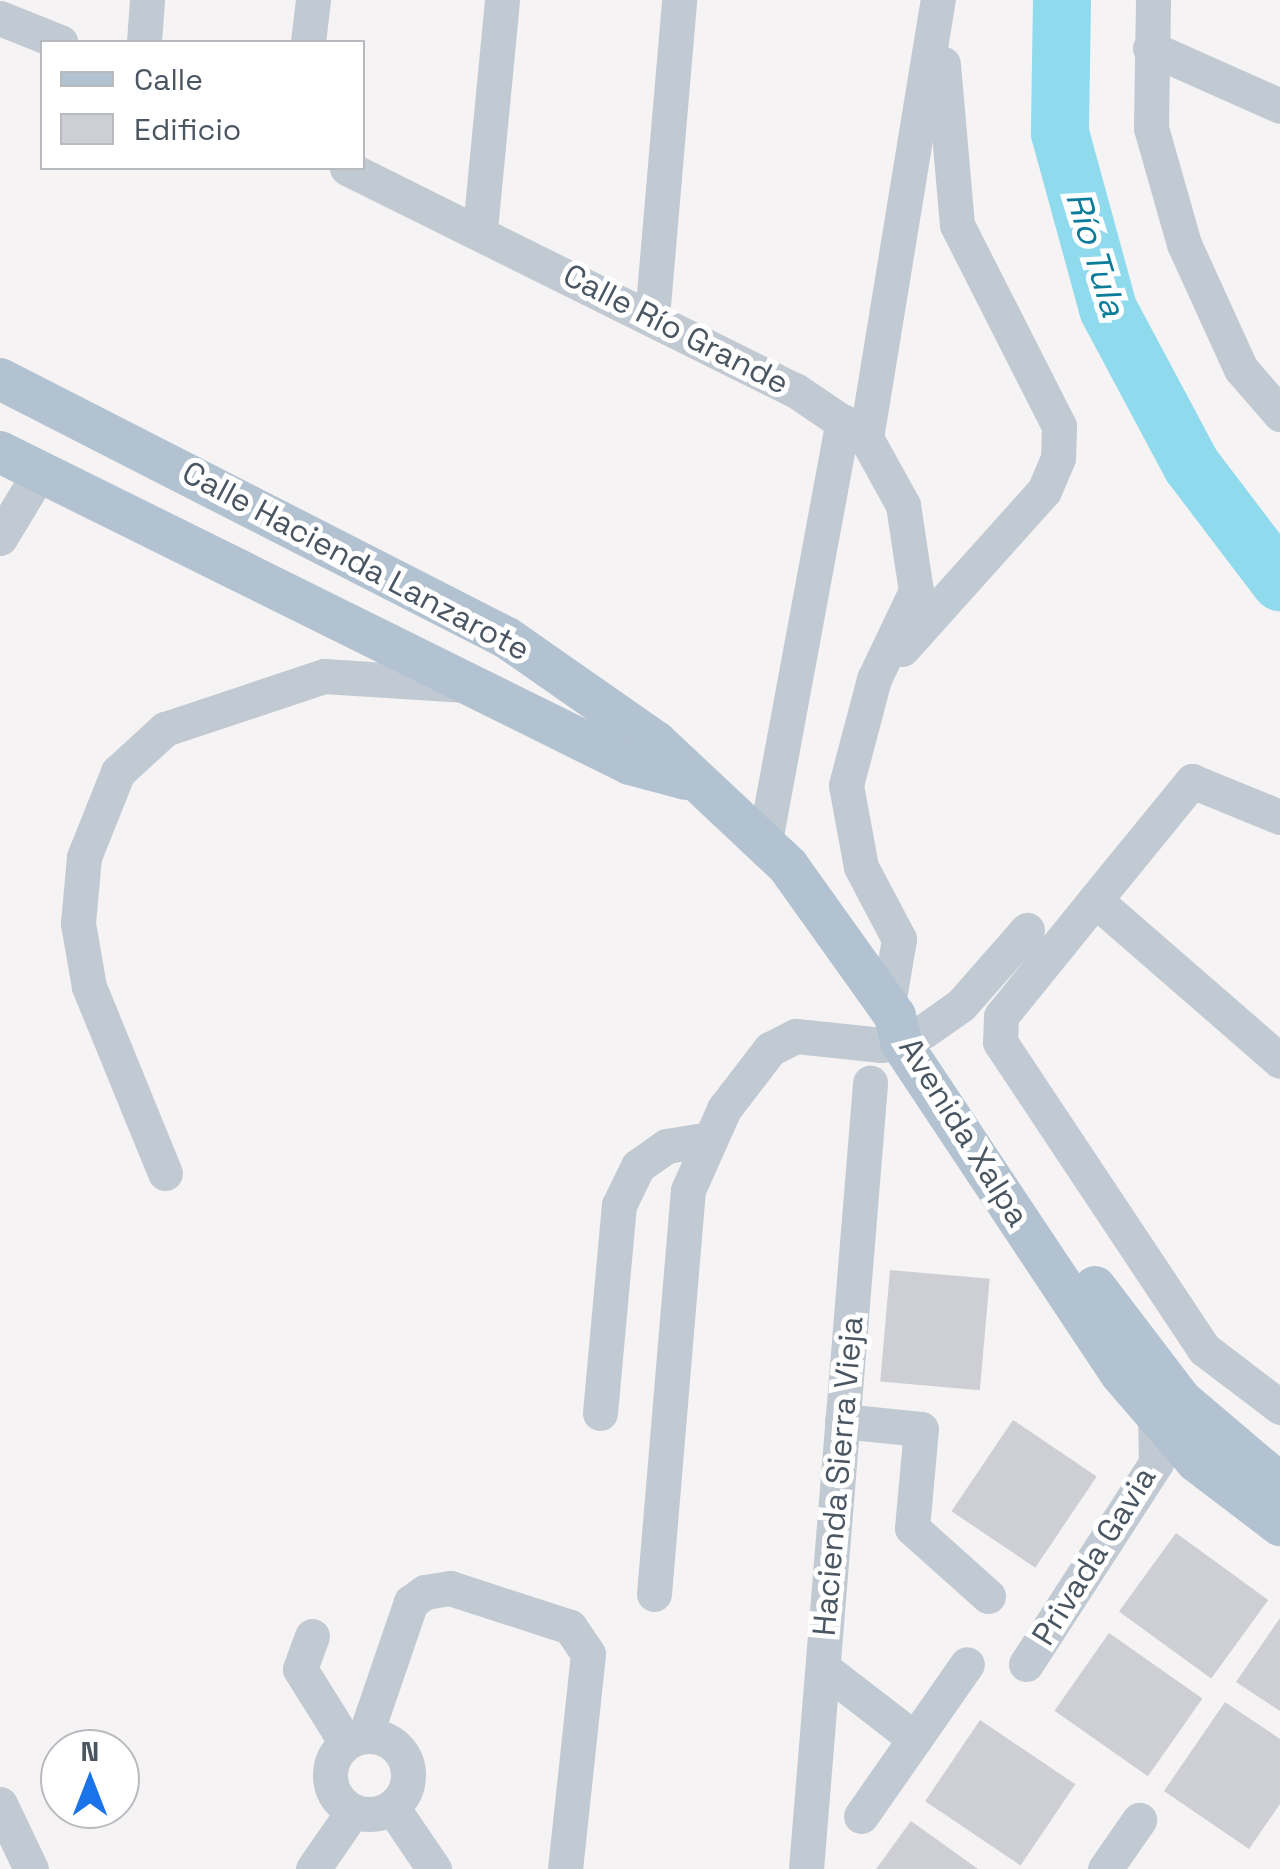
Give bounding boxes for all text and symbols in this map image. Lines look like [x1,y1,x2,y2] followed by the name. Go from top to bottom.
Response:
[40,40,365,170] legend
[134,60,203,99] text: Calle
[134,110,241,149] text: Edificio
[1057,186,1135,322] water label: Río Tula
[557,256,795,402] street label: Calle Río Grande
[176,453,536,669] street label: Calle Hacienda Lanzarote
[891,1031,1037,1233] street label: Avenida Xalpa
[805,1314,871,1638] street label: Hacienda Sierra Vieja
[1024,1460,1164,1652] street label: Privada Gavia
[40,1729,140,1829] north arrow
[81,1733,99,1769] text: N

